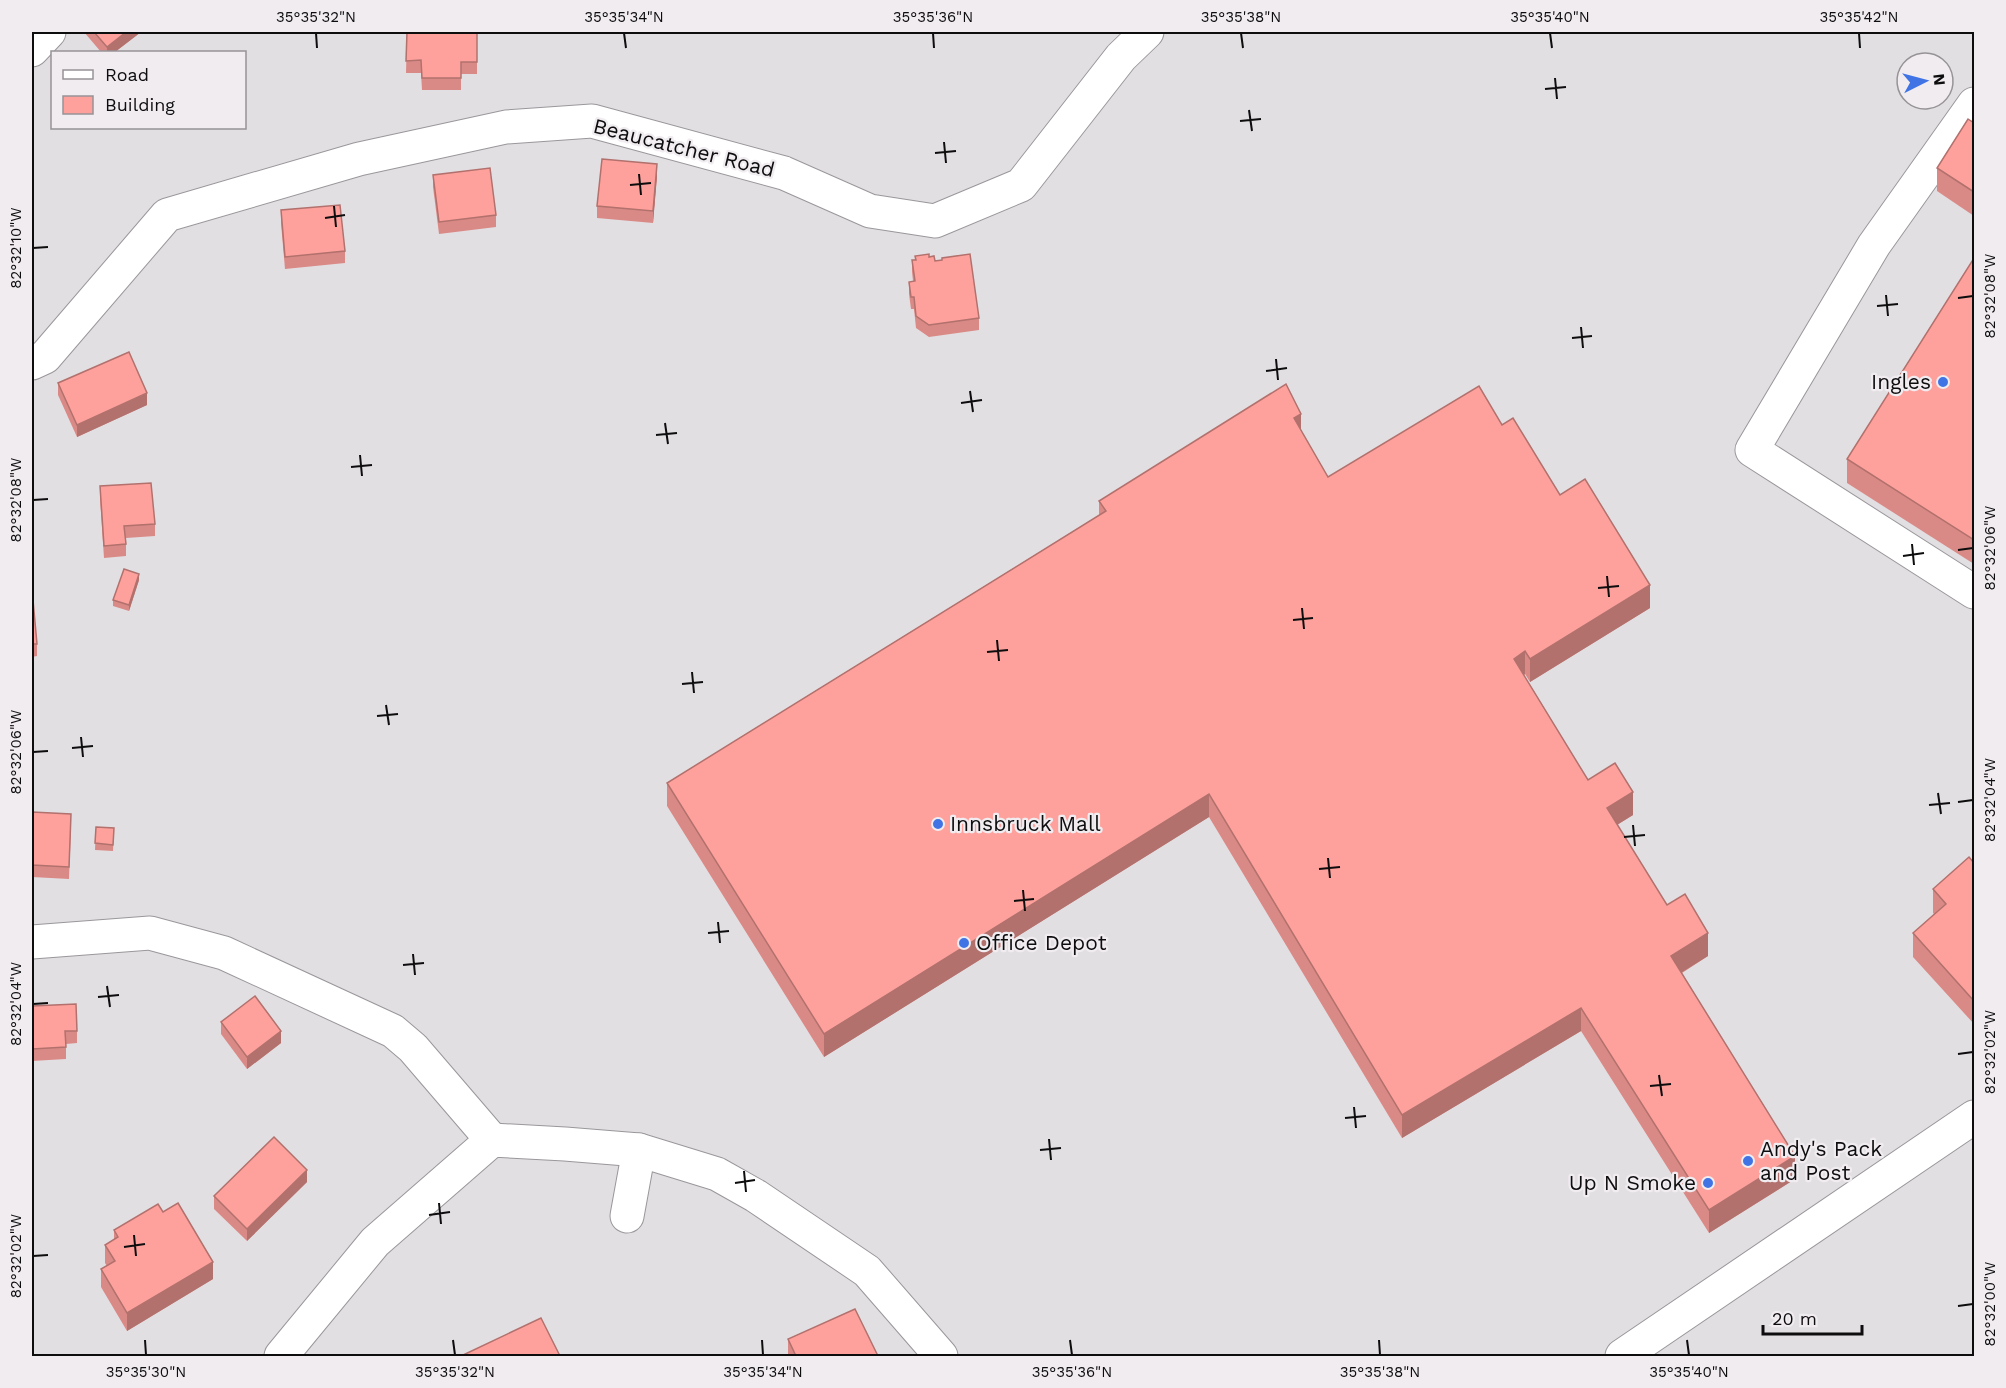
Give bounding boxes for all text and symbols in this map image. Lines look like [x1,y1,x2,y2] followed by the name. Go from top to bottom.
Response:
[276,8,356,26] text: 35°35'32"N
[584,8,664,26] text: 35°35'34"N
[893,8,973,26] text: 35°35'36"N
[1201,8,1281,26] text: 35°35'38"N
[1510,8,1590,26] text: 35°35'40"N
[1820,8,1898,26] text: 35°35'42"N
[51,51,246,129] legend
[1895,51,1955,111] north arrow
[105,64,149,85] text: Road
[1929,73,1949,86] text: N
[105,94,175,115] text: Building
[591,113,777,182] street label: Beaucatcher Road
[7,207,25,289] text: 82°32'10"W
[1981,254,1999,338] text: 82°32'08"W
[1871,369,1931,394] place label: Ingles
[1936,375,1950,389] marker: Ingles
[7,458,25,542] text: 82°32'08"W
[1981,506,1999,590] text: 82°32'06"W
[7,710,25,794] text: 82°32'06"W
[1981,758,1999,842] text: 82°32'04"W
[950,811,1101,836] place label: Innsbruck Mall
[931,817,945,831] marker: Innsbruck Mall
[976,930,1107,955] place label: Office Depot
[957,936,971,950] marker: Office Depot
[7,962,25,1046] text: 82°32'04"W
[1981,1010,1999,1094] text: 82°32'02"W
[1760,1136,1882,1185] place label: Andy's Pack and Post
[1741,1154,1755,1168] marker: Andy's Pack and Post
[1569,1170,1696,1195] place label: Up N Smoke
[1701,1176,1715,1190] marker: Up N Smoke
[7,1214,25,1298] text: 82°32'02"W
[1981,1261,1999,1347] text: 82°32'00"W
[1763,1298,1862,1336] scale bar
[1772,1308,1817,1329] text: 20 m
[106,1363,186,1381] text: 35°35'30"N
[415,1363,495,1381] text: 35°35'32"N
[723,1363,803,1381] text: 35°35'34"N
[1032,1363,1112,1381] text: 35°35'36"N
[1340,1363,1420,1381] text: 35°35'38"N
[1649,1363,1729,1381] text: 35°35'40"N

